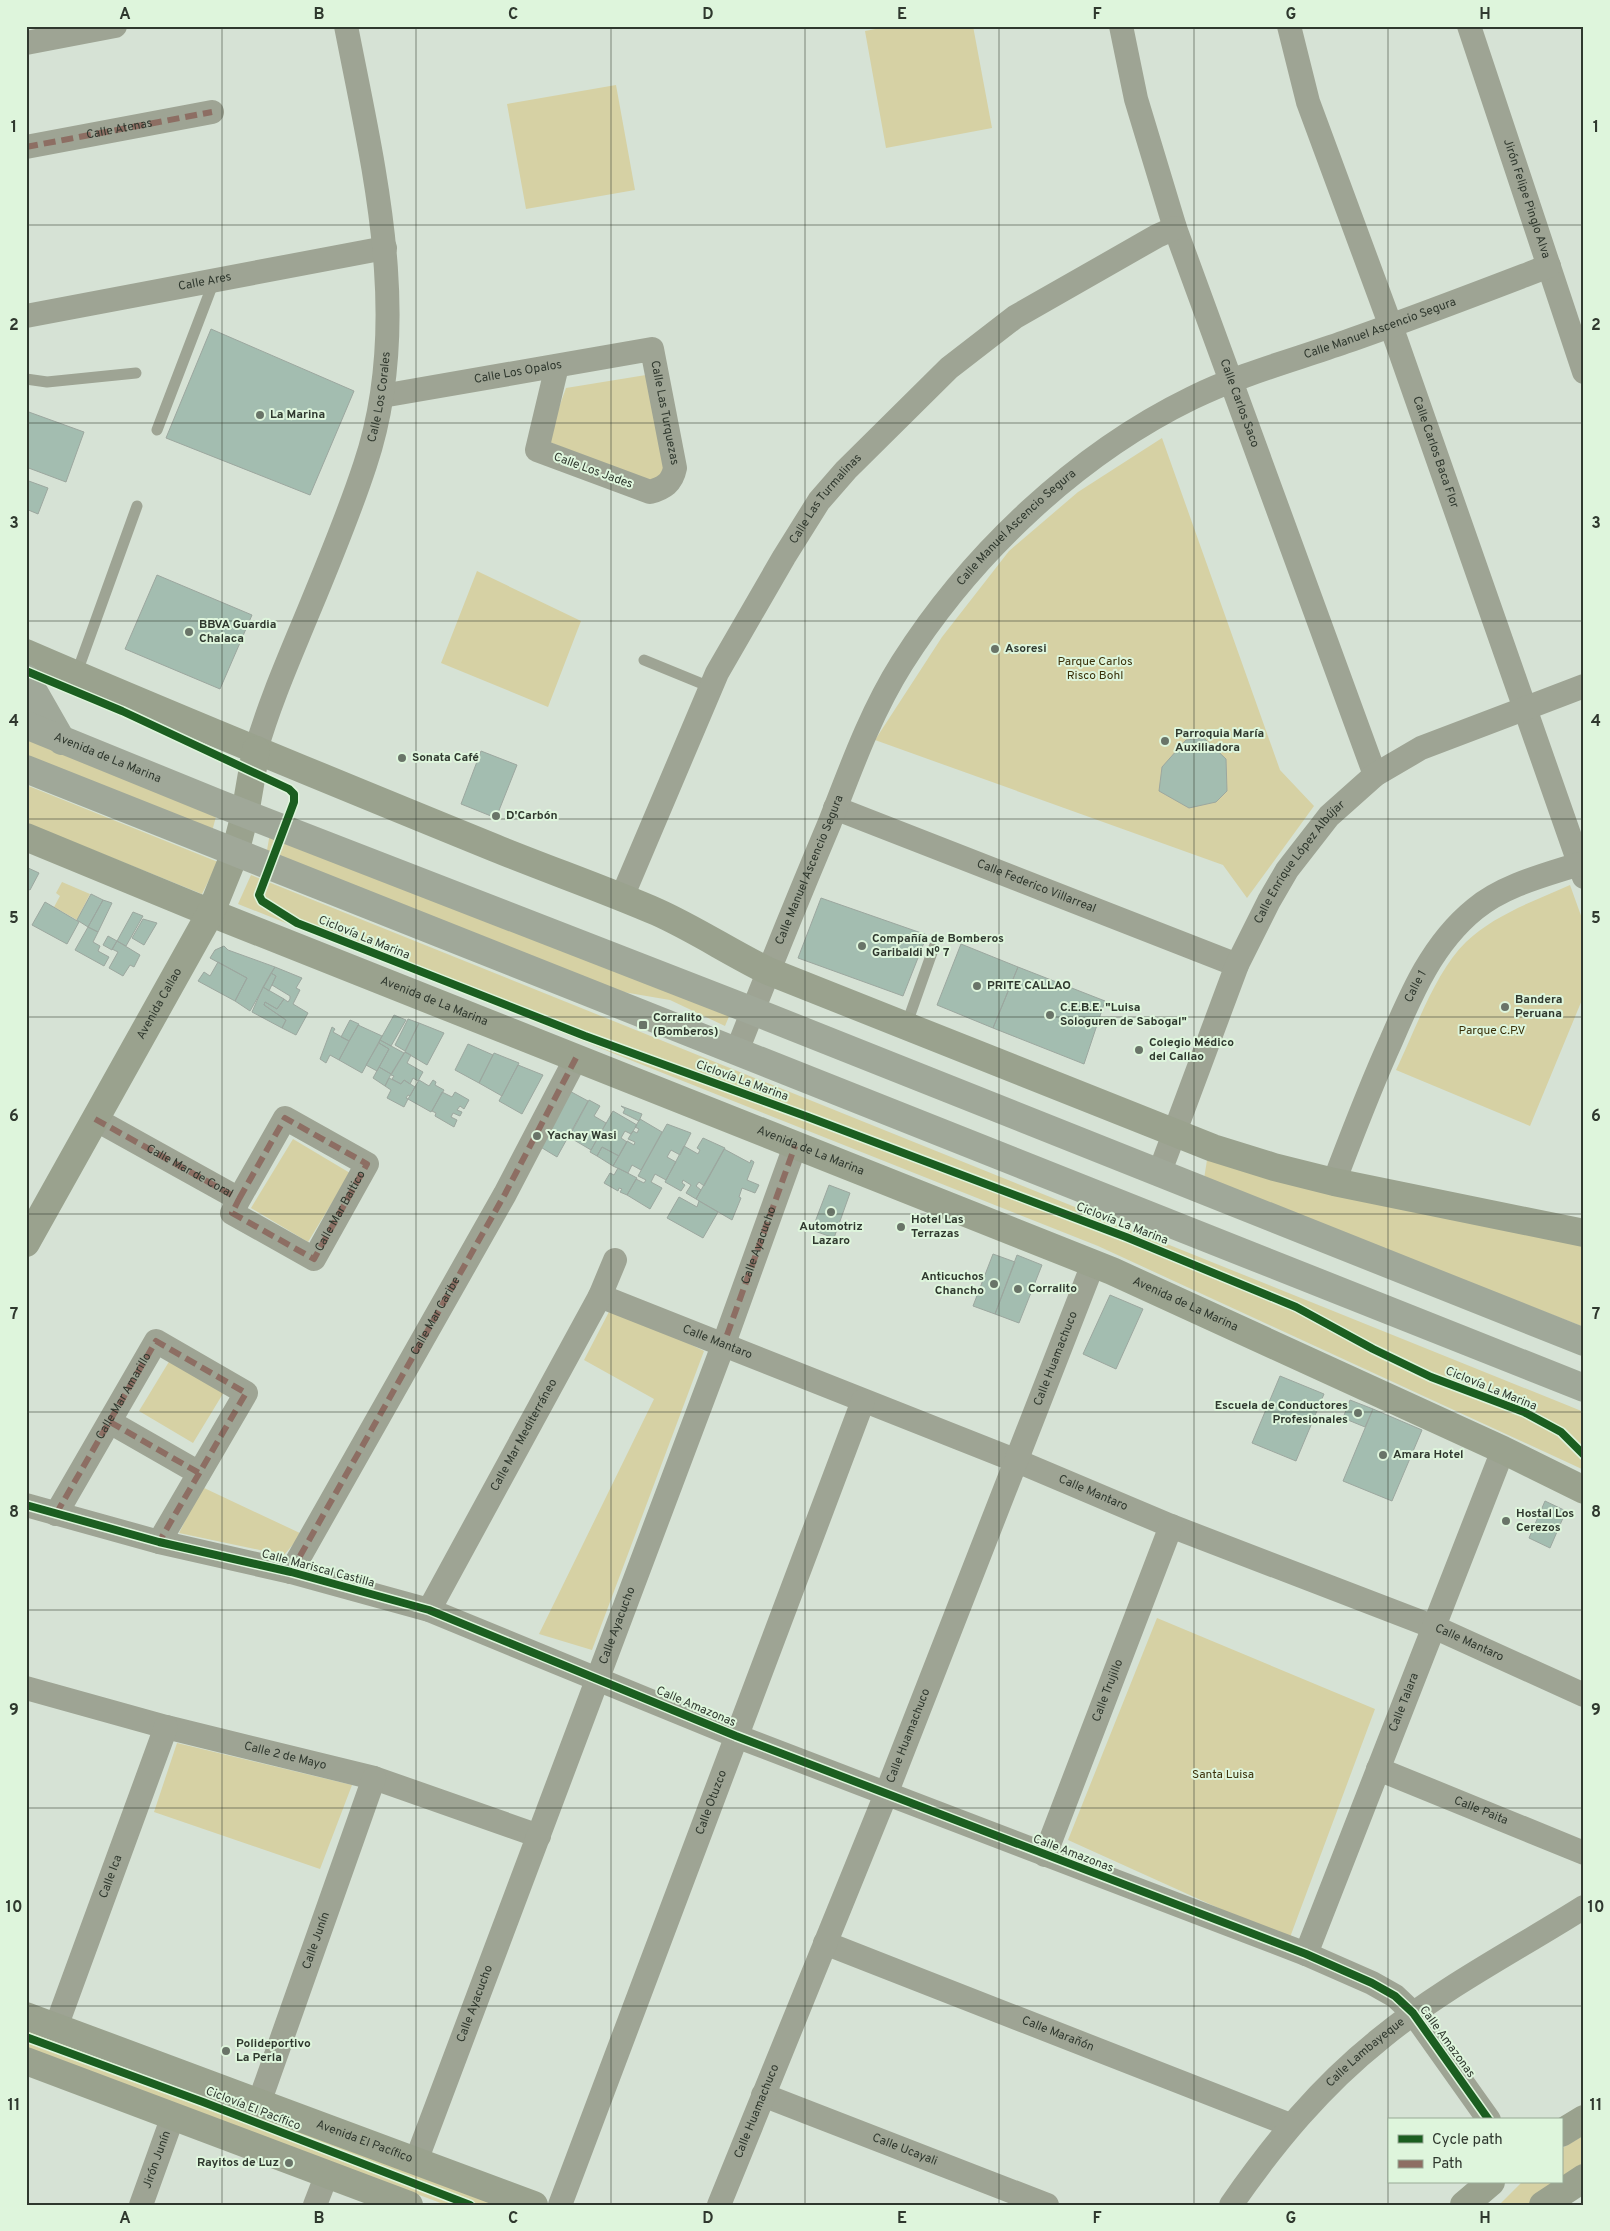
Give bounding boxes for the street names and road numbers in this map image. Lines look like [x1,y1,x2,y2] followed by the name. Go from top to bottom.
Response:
[85,115,154,143] street label: Calle Atenas
[1499,137,1554,261] street label: Jirón Felipe Pinglo Alva
[177,269,233,295] street label: Calle Ares
[1302,294,1458,363] street label: Calle Manuel Ascencio Segura
[364,351,395,444] street label: Calle Los Corales
[473,357,563,388] street label: Calle Los Opalos
[1216,357,1263,450] street label: Calle Carlos Saco
[646,359,682,466] street label: Calle Las Turquezas
[1408,394,1462,511] street label: Calle Carlos Baca Flor
[551,449,635,493] street label: Calle Los Jades
[786,450,866,547] street label: Calle Las Turmalinas
[953,466,1080,589] street label: Calle Manuel Ascencio Segura
[51,729,164,787] street label: Avenida de La Marina
[772,793,848,947] street label: Calle Manuel Ascencio Segura
[1251,797,1349,927] street label: Calle Enrique López Albújar
[974,856,1098,917] street label: Calle Federico Villarreal
[316,912,412,964] street label: Ciclovía La Marina
[133,965,186,1042] street label: Avenida Callao
[1401,968,1431,1005] street label: Calle 1
[378,973,490,1030] street label: Avenida de La Marina
[694,1057,790,1105] street label: Ciclovía La Marina
[754,1123,867,1180] street label: Avenida de La Marina
[143,1141,236,1202] street label: Calle Mar de Coral
[312,1168,370,1255] street label: Calle Mar Baltico
[1074,1199,1170,1249] street label: Ciclovía La Marina
[738,1204,781,1287] street label: Calle Ayacucho
[1130,1273,1241,1336] street label: Avenida de La Marina
[407,1274,465,1359] street label: Calle Mar Caribe
[1030,1309,1082,1408] street label: Calle Huamachuco
[680,1321,755,1364] street label: Calle Mantaro
[93,1350,156,1443] street label: Calle Mar Amarillo
[1443,1363,1539,1415] street label: Ciclovía La Marina
[487,1376,561,1494] street label: Calle Mar Mediterráneo
[1056,1471,1131,1515] street label: Calle Mantaro
[260,1546,376,1592] street label: Calle Mariscal Castilla
[596,1584,640,1667] street label: Calle Ayacucho
[1432,1620,1506,1666] street label: Calle Mantaro
[1089,1657,1127,1724] street label: Calle Trujillo
[1386,1671,1423,1734] street label: Calle Talara
[654,1683,738,1731] street label: Calle Amazonas
[883,1686,935,1786] street label: Calle Huamachuco
[242,1738,328,1774] street label: Calle 2 de Mayo
[692,1768,731,1837] street label: Calle Otuzco
[1451,1793,1510,1829] street label: Calle Paita
[1030,1831,1116,1877] street label: Calle Amazonas
[96,1853,126,1901] street label: Calle Ica
[299,1910,334,1972] street label: Calle Junín
[453,1962,497,2045] street label: Calle Ayacucho
[1415,2003,1479,2081] street label: Calle Amazonas
[1019,2013,1096,2056] street label: Calle Marañón
[1323,2014,1408,2091] street label: Calle Lambayeque
[731,2062,783,2161] street label: Calle Huamachuco
[203,2083,303,2135] street label: Ciclovía El Pacífico
[314,2117,415,2167] street label: Avenida El Pacífico
[140,2129,175,2191] street label: Jirón Junín
[870,2130,940,2170] street label: Calle Ucayali

